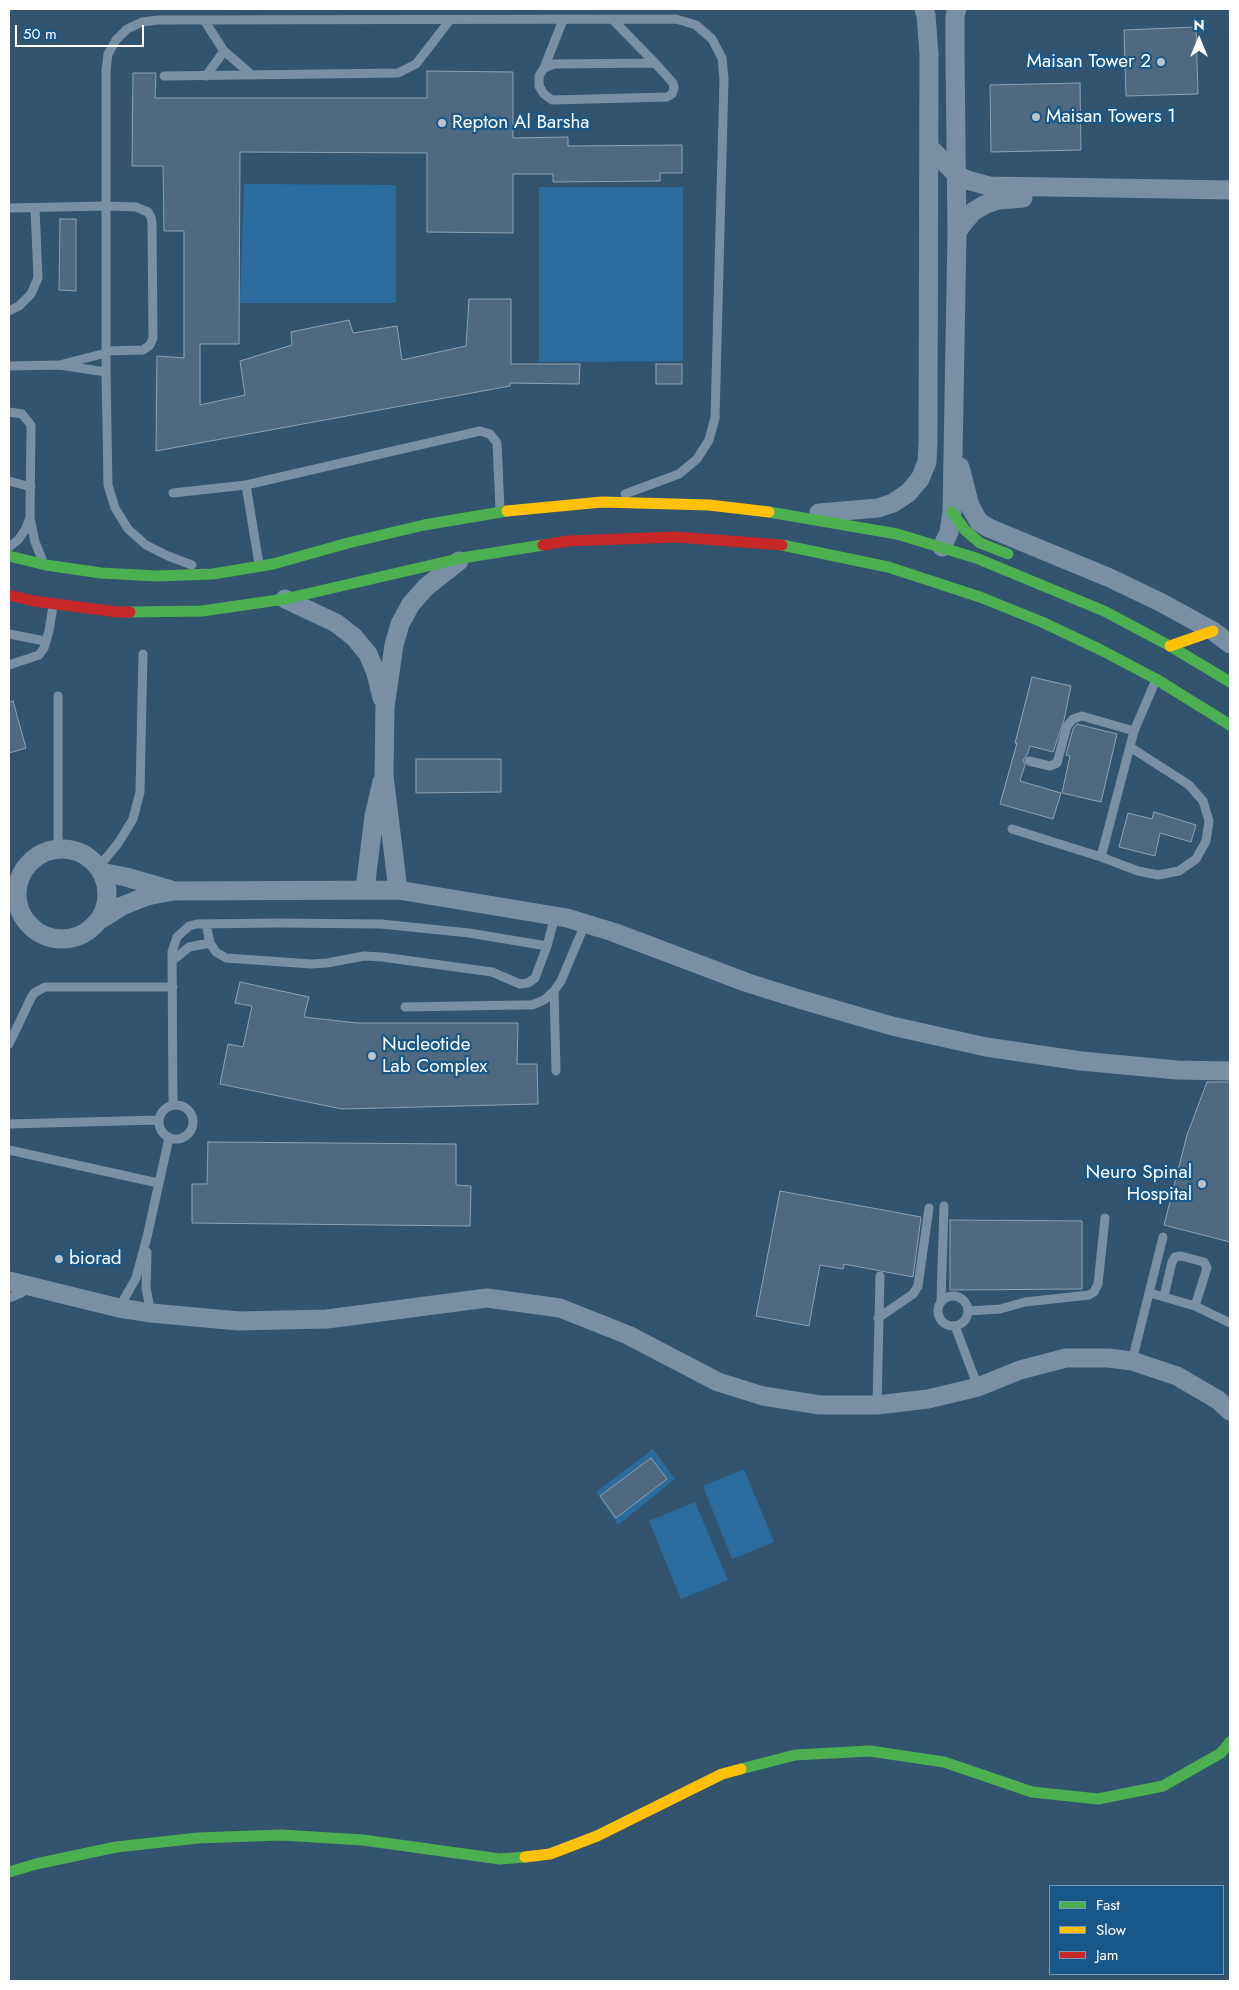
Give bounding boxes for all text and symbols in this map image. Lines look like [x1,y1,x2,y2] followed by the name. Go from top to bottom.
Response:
[18,15,146,47] scale bar
[1174,15,1224,65] north arrow
[1193,15,1205,35] text: N
[23,23,57,45] text: 50 m
[1027,51,1151,73] place label: Maisan Tower 2
[1155,56,1167,68] marker: Maisan Tower 2
[1046,106,1176,128] place label: Maisan Towers 1
[1030,111,1042,123] marker: Maisan Towers 1
[452,112,590,134] place label: Repton Al Barsha
[436,117,448,129] marker: Repton Al Barsha
[382,1034,487,1078] place label: Nucleotide Lab Complex
[366,1050,378,1062] marker: Nucleotide Lab Complex
[1086,1162,1192,1206] place label: Neuro Spinal Hospital
[1196,1178,1208,1190] marker: Neuro Spinal Hospital
[69,1248,122,1270] place label: biorad
[53,1253,65,1265] marker: biorad
[1049,1885,1224,1975] legend
[1096,1894,1120,1916] text: Fast
[1096,1919,1126,1941] text: Slow
[1096,1944,1119,1966] text: Jam

